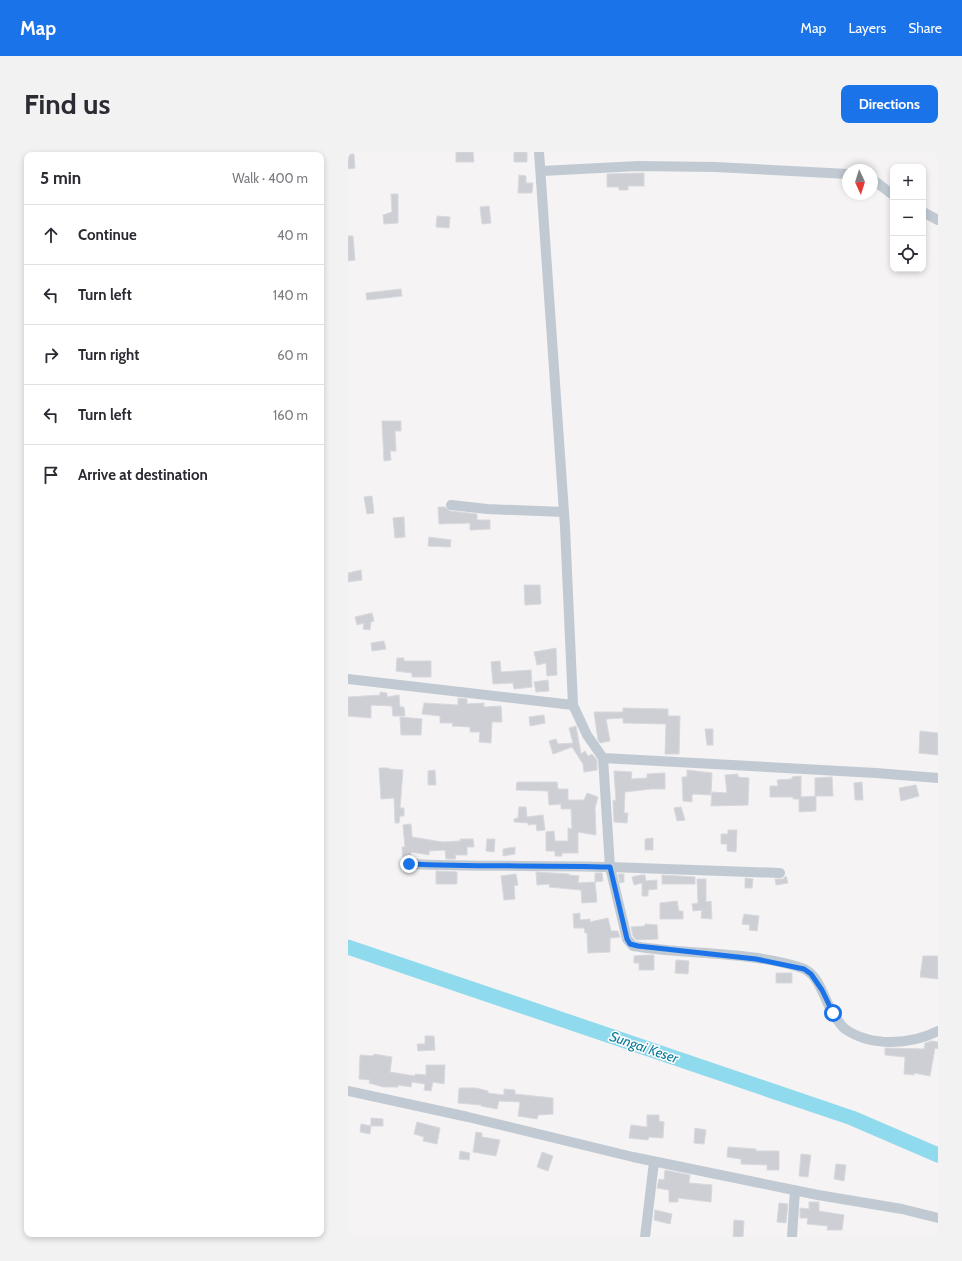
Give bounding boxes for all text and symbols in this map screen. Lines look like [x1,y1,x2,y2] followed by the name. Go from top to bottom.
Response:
[20,17,56,40] text: Map
[801,19,826,37] text: Map
[848,19,886,37] text: Layers
[908,19,942,37] text: Share
[841,85,938,123] button: Directions
[24,87,110,121] text: Find us
[842,164,878,200] north arrow
[890,164,926,272] map controls
[890,164,926,200] button: +
[40,168,81,188] text: 5 min
[232,170,308,186] text: Walk · 400 m
[890,200,926,236] button: −
[40,224,62,246] icon: ahead
[78,226,137,244] text: Continue
[277,227,308,243] text: 40 m
[890,236,926,272] button: locate
[40,284,62,306] icon: left
[78,286,132,304] text: Turn left
[273,287,308,303] text: 140 m
[40,344,62,366] icon: right
[78,346,139,364] text: Turn right
[277,347,308,363] text: 60 m
[40,404,62,426] icon: left
[78,406,132,424] text: Turn left
[273,407,308,423] text: 160 m
[40,464,62,486] icon: arrive
[78,466,208,484] text: Arrive at destination
[400,855,418,873] route end
[824,1004,842,1022] route start
[607,1027,681,1067] water label: Sungai Keser

